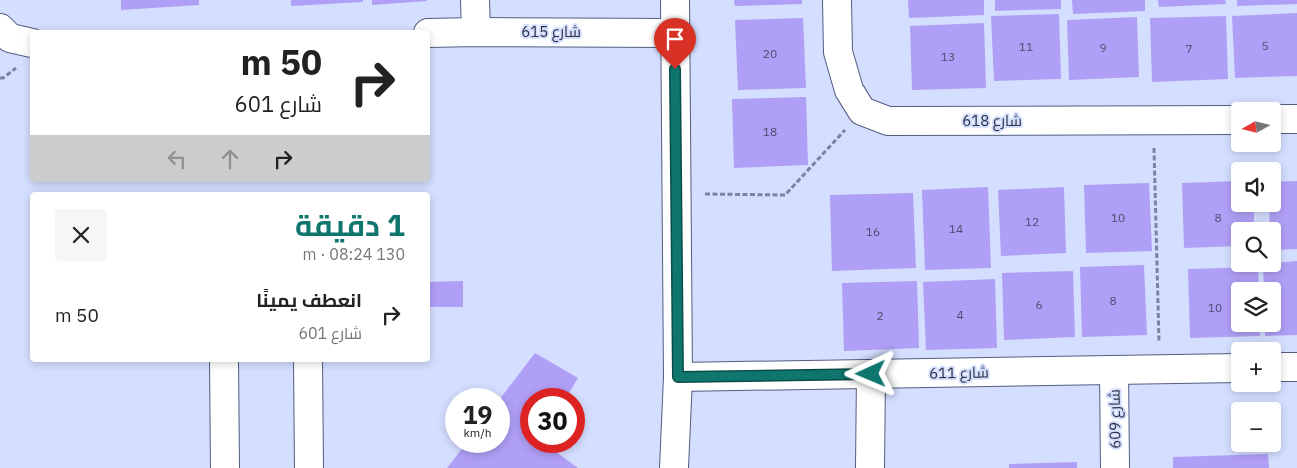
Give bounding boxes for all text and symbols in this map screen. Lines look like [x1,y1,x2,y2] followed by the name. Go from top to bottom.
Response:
[654,18,696,69] pin
[521,22,581,43] street label: شارع 615
[661,25,689,53] icon: arrive
[1261,38,1269,53] house number: 5
[240,39,322,85] text: 50 m
[1019,39,1033,54] house number: 11
[1099,40,1107,55] house number: 9
[1185,41,1193,56] house number: 7
[763,46,777,61] house number: 20
[941,49,955,64] house number: 13
[340,50,405,115] icon: right
[235,89,322,118] text: شارع 601
[1231,102,1281,152] north arrow
[1231,102,1281,452] map controls
[962,111,1022,132] street label: شارع 618
[763,124,777,139] house number: 18
[163,145,191,173] icon: left
[216,145,244,173] icon: ahead
[269,145,297,173] icon: right
[1231,162,1281,212] button: sound
[295,205,405,244] text: 1 دقيقة
[55,209,107,261] button: close
[1111,210,1125,225] house number: 10
[1214,210,1222,225] house number: 8
[1025,214,1039,229] house number: 12
[949,221,963,236] house number: 14
[1231,222,1281,272] button: search
[866,224,880,239] house number: 16
[303,244,405,264] text: 130 m · 08:24
[1231,282,1281,332] button: layers
[256,288,362,312] text: انعطف يمينًا
[1109,293,1117,308] house number: 8
[1035,297,1043,312] house number: 6
[1208,300,1222,315] house number: 10
[377,301,405,329] icon: right
[55,303,99,327] text: 50 m
[956,307,964,322] house number: 4
[876,308,884,323] house number: 2
[298,323,362,343] text: شارع 601
[1231,342,1281,392] button: +
[844,347,896,399] position arrow
[929,362,989,385] street label: شارع 611
[520,388,585,453] speed limit sign: 30
[1104,389,1127,449] street label: شارع 609
[462,398,493,431] text: 19
[1231,402,1281,452] button: −
[463,425,492,440] text: km/h

